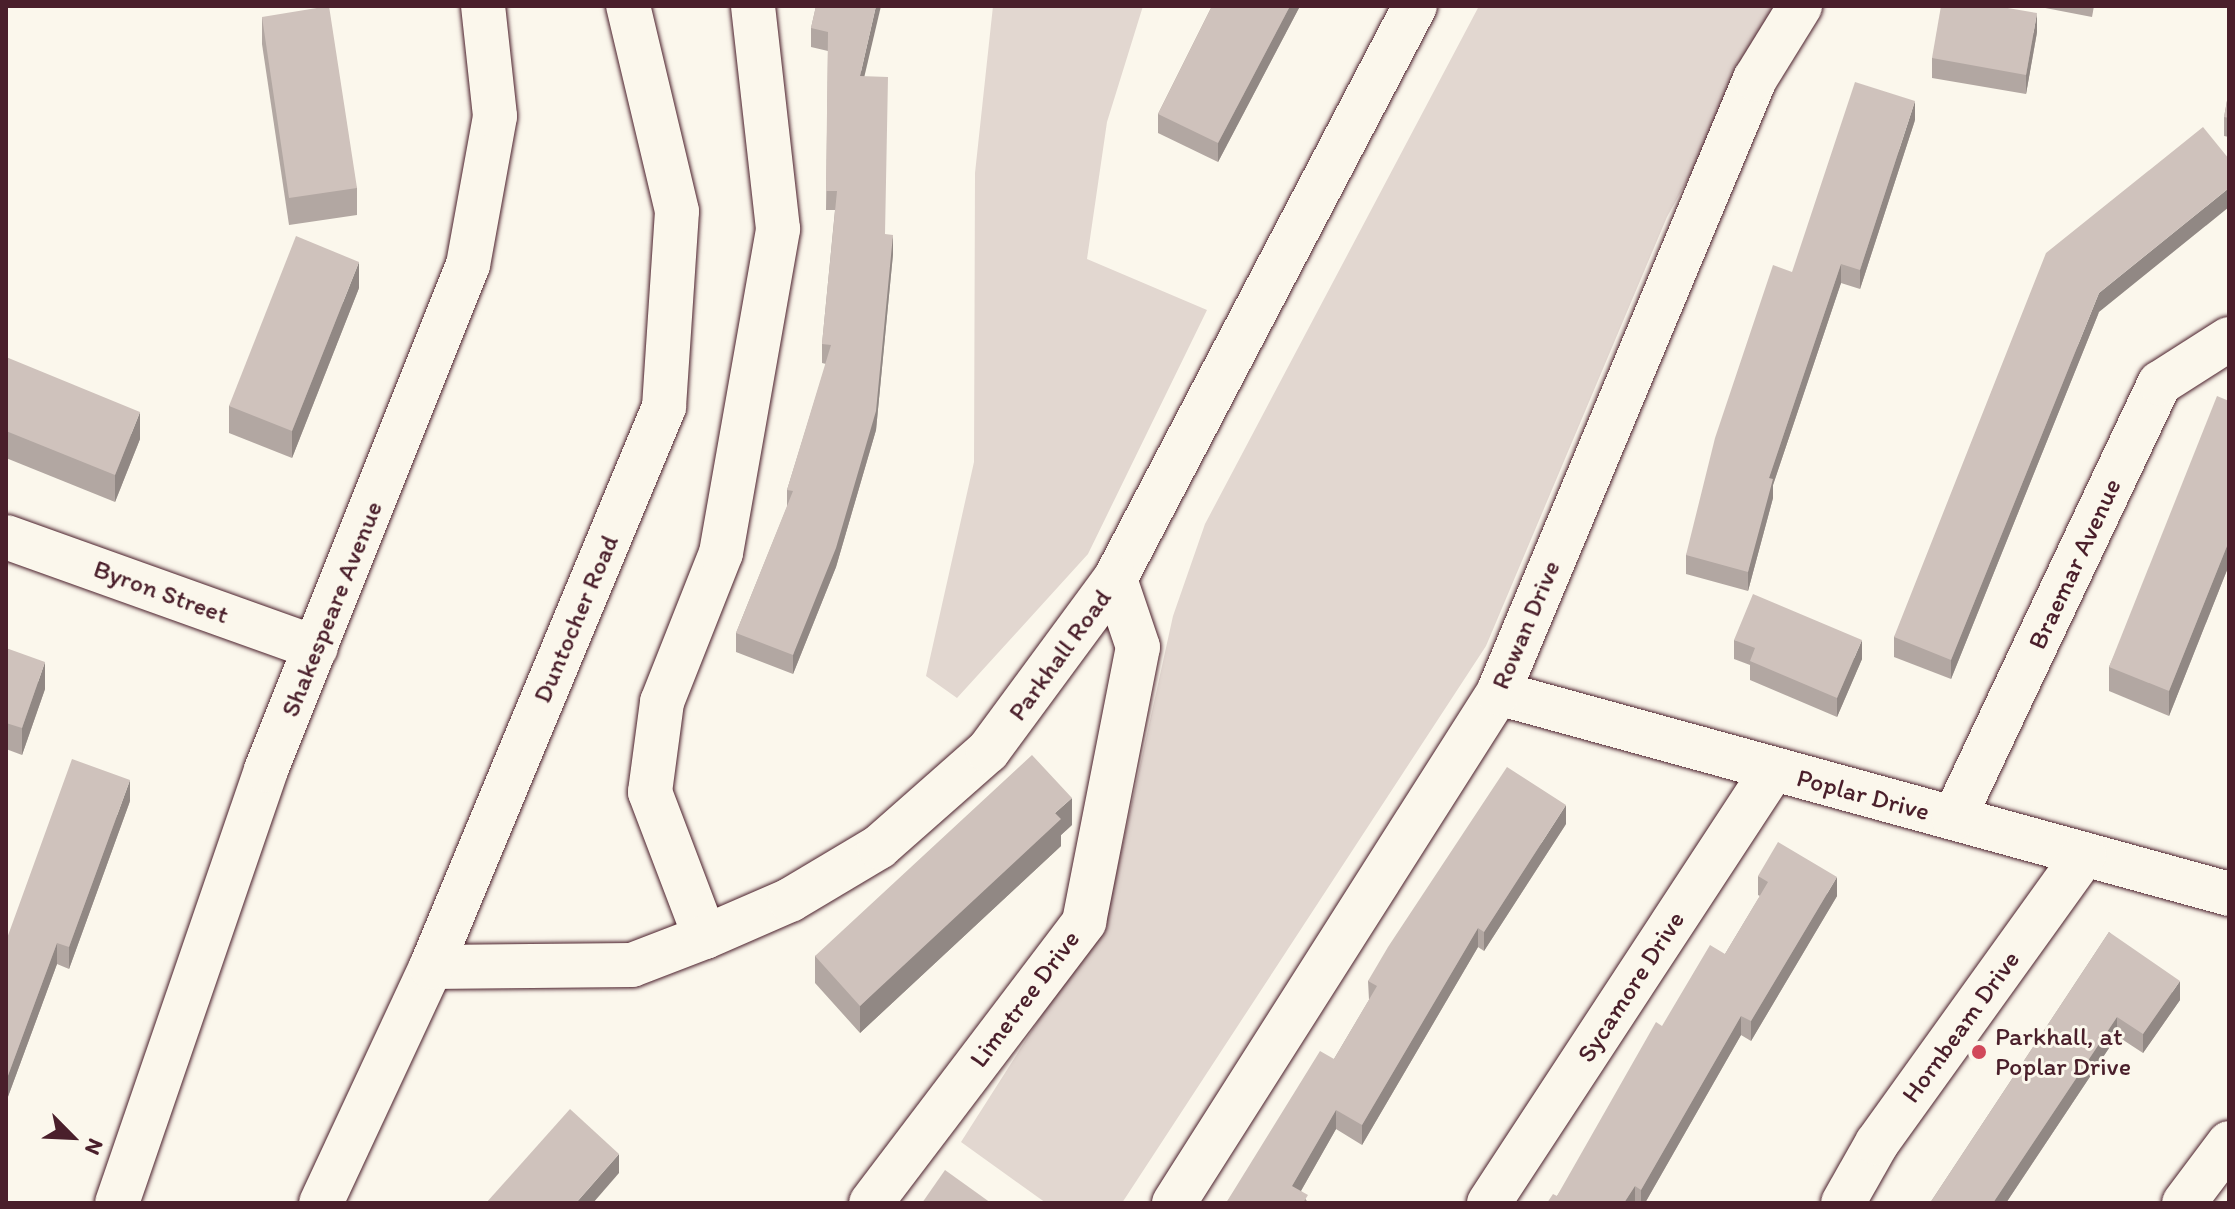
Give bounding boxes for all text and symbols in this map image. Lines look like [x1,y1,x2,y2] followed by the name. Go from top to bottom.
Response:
[2022,474,2128,654] street label: Braemar Avenue
[275,497,389,721] street label: Shakespeare Avenue
[527,530,625,708] street label: Duntocher Road
[89,553,233,631] street label: Byron Street
[1485,556,1567,694] street label: Rowan Drive
[1002,583,1118,727] street label: Parkhall Road
[1793,762,1933,828] street label: Poplar Drive
[1570,905,1692,1069] street label: Sycamore Drive
[963,924,1087,1074] street label: Limetree Drive
[1895,945,2027,1109] street label: Hornbeam Drive
[1995,1021,2131,1082] place label: Parkhall, at Poplar Drive
[1970,1043,1988,1061] marker: Parkhall, at Poplar Drive
[32,1097,112,1177] north arrow
[79,1135,110,1159] text: N

